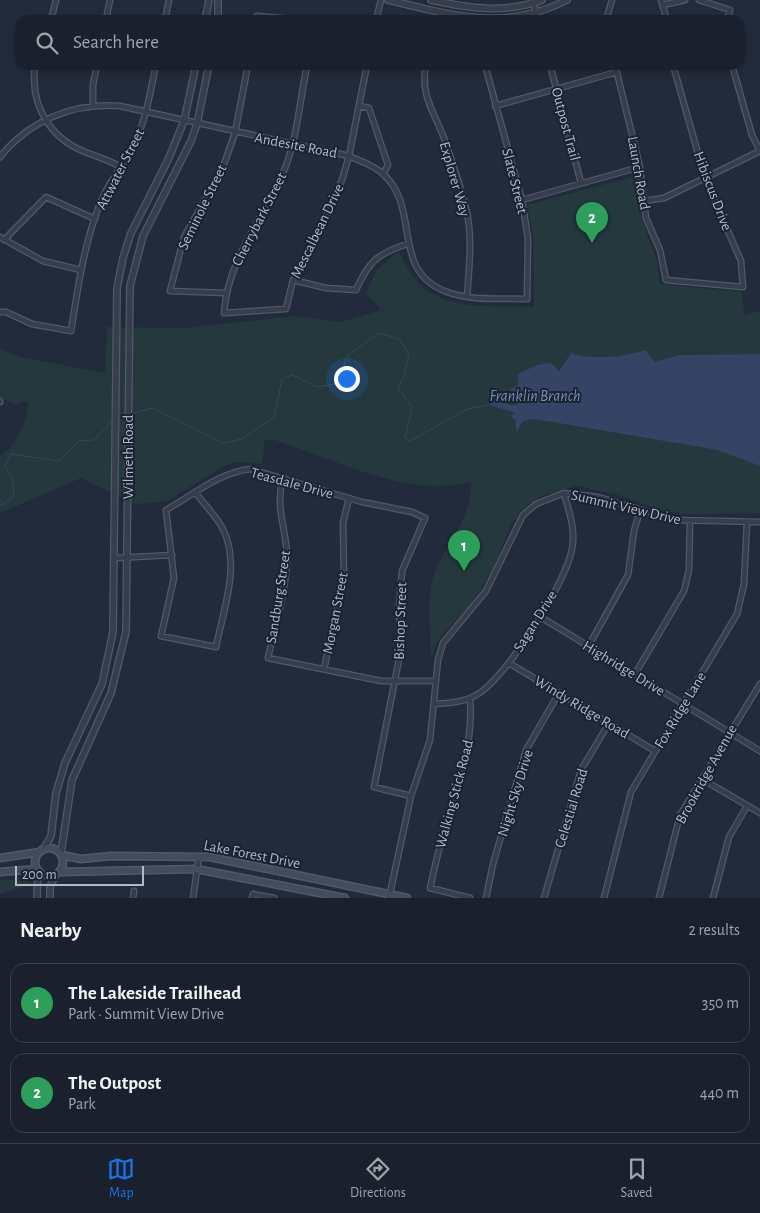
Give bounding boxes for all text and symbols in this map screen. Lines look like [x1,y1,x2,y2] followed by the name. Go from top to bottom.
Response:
[15,15,745,70] search box
[33,29,61,57] icon: search
[73,33,159,52] text: Search here
[549,86,582,162] street label: Outpost Trail
[94,126,147,212] street label: Attwater Street
[253,130,339,161] street label: Andesite Road
[625,135,652,211] street label: Launch Road
[437,140,473,219] street label: Explorer Way
[499,147,530,216] street label: Slate Street
[691,150,735,233] street label: Hibiscus Drive
[175,162,230,252] street label: Seminole Street
[229,170,290,268] street label: Cherrybark Street
[288,182,347,281] street label: Mescalbean Drive
[576,202,608,243] pin: 2
[334,366,360,392] your location
[489,388,581,404] water label: Franklin Branch
[121,415,136,499] street label: Wilmeth Road
[249,465,335,502] street label: Teasdale Drive
[570,488,682,527] street label: Summit View Drive
[448,530,480,571] pin: 1
[264,549,293,645] street label: Sandburg Street
[320,571,351,655] street label: Morgan Street
[392,582,409,660] street label: Bishop Street
[511,588,560,655] street label: Sagan Drive
[580,638,668,699] street label: Highridge Drive
[652,669,709,751] street label: Fox Ridge Lane
[532,673,632,742] street label: Windy Ridge Road
[673,722,740,826] street label: Brookridge Avenue
[433,738,476,850] street label: Walking Stick Road
[495,748,536,838] street label: Night Sky Drive
[552,767,591,850] street label: Celestial Road
[202,838,302,871] street label: Lake Forest Drive
[15,863,144,886] scale bar
[22,868,57,882] text: 200 m
[20,920,81,941] text: Nearby
[688,922,740,938] text: 2 results
[68,984,241,1003] text: The Lakeside Trailhead
[34,995,40,1011] text: 1
[702,995,739,1011] text: 350 m
[68,1006,224,1022] text: Park · Summit View Drive
[68,1074,161,1093] text: The Outpost
[33,1085,41,1101] text: 2
[700,1085,739,1101] text: 440 m
[68,1096,96,1112] text: Park
[107,1155,135,1202] tab: Map
[350,1155,406,1202] tab: Directions
[621,1155,653,1202] tab: Saved

